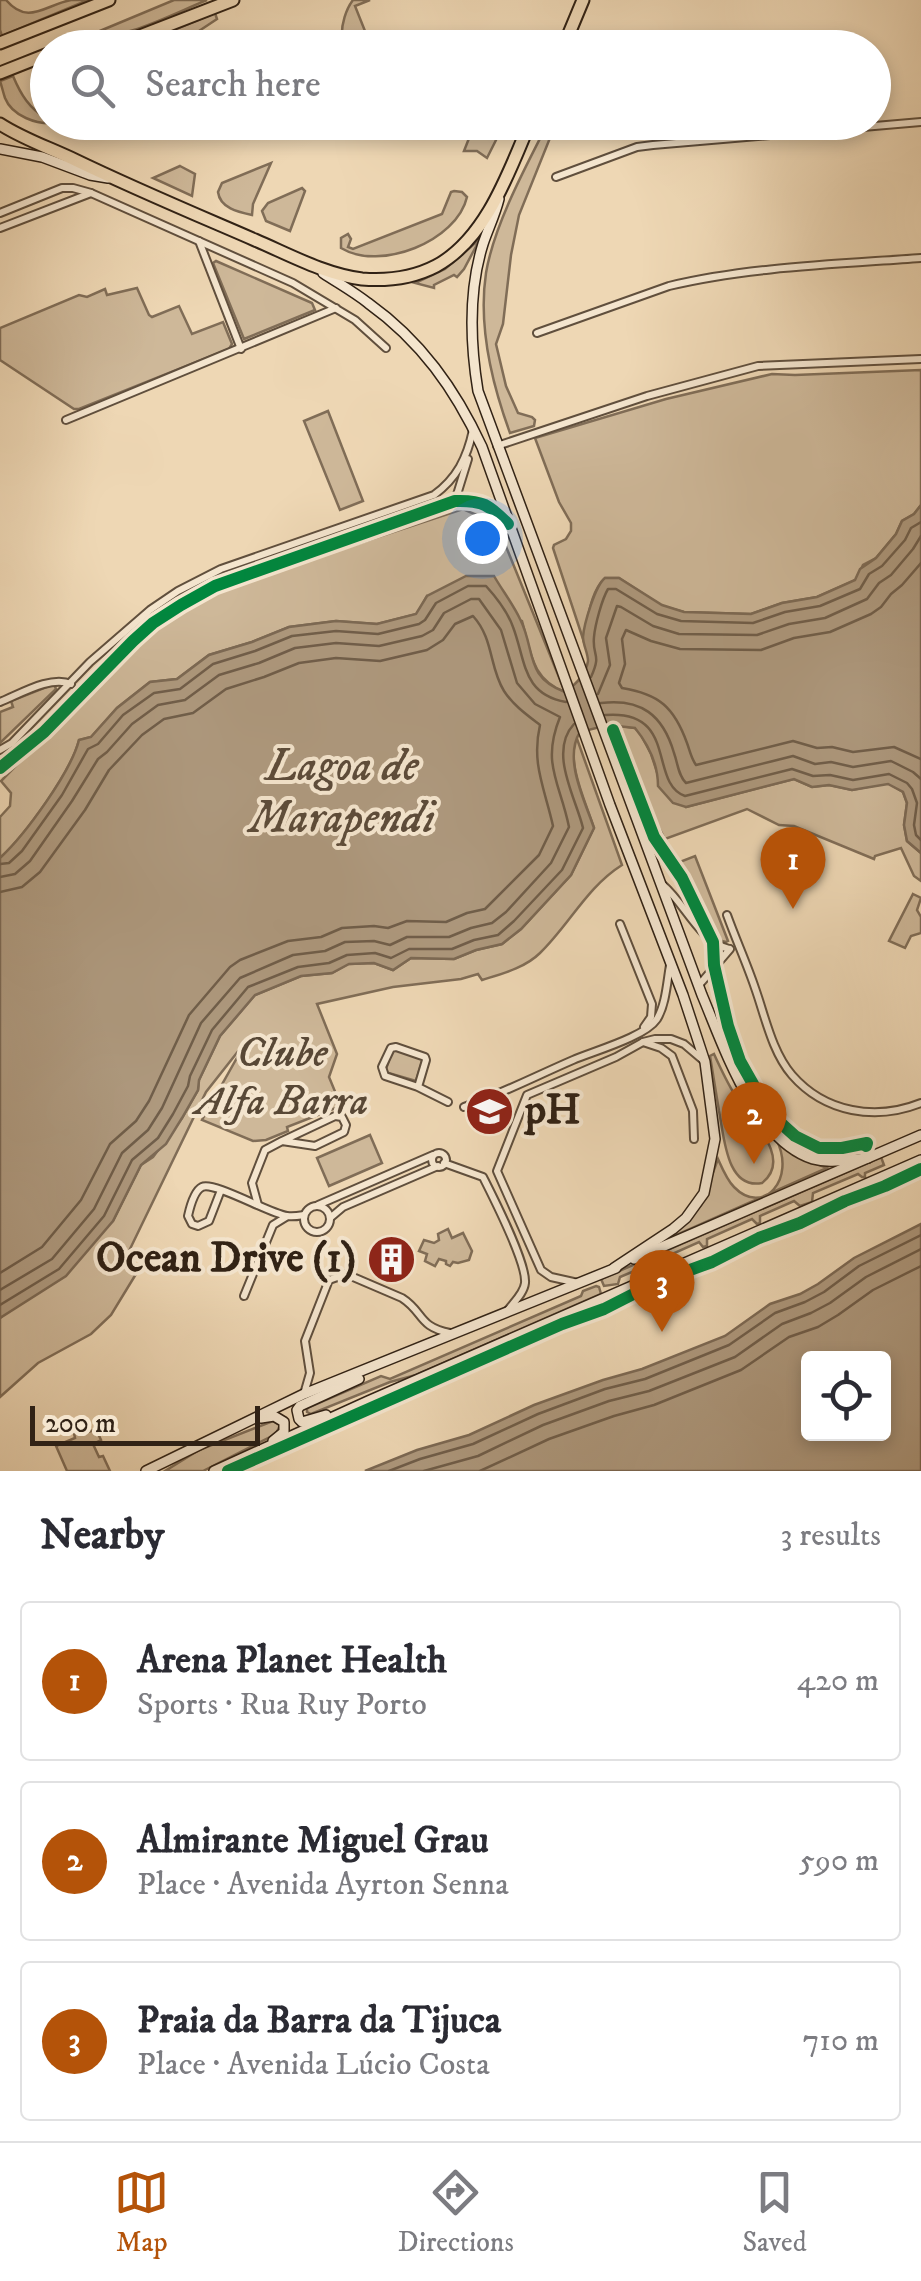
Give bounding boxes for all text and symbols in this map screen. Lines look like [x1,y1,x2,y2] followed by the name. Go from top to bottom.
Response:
[30,30,891,140] search box
[65,58,120,113] icon: search
[145,61,321,109] text: Search here
[457,513,508,564] your location
[246,739,437,847] water label: Lagoa de Marapendi
[760,826,826,909] pin: 1
[191,1028,369,1128] park label: Clube Alfa Barra
[722,1082,786,1164] pin: 2
[464,1085,516,1137] school or university icon: pH
[523,1085,581,1137] place label: pH
[96,1233,356,1285] place label: Ocean Drive (1)
[365,1233,417,1285] building icon: Ocean Drive (1)
[630,1250,694,1332] pin: 3
[801,1351,891,1441] map controls
[801,1351,891,1441] button: locate
[30,1401,260,1446] scale bar
[45,1406,116,1441] text: 200 m
[40,1510,164,1562] text: Nearby
[780,1516,881,1556] text: 3 results
[137,1637,447,1685] text: Arena Planet Health
[69,1661,80,1701] text: 1
[797,1661,879,1701] text: 420 m
[137,1685,427,1725] text: Sports · Rua Ruy Porto
[137,1817,489,1865] text: Almirante Miguel Grau
[67,1841,82,1881] text: 2
[799,1841,879,1881] text: 590 m
[137,1865,509,1905] text: Place · Avenida Ayrton Senna
[137,1997,501,2045] text: Praia da Barra da Tijuca
[69,2021,80,2061] text: 3
[802,2021,879,2061] text: 710 m
[137,2045,490,2085] text: Place · Avenida Lúcio Costa
[114,2165,169,2260] tab: Map
[398,2165,514,2260] tab: Directions
[742,2165,807,2260] tab: Saved

